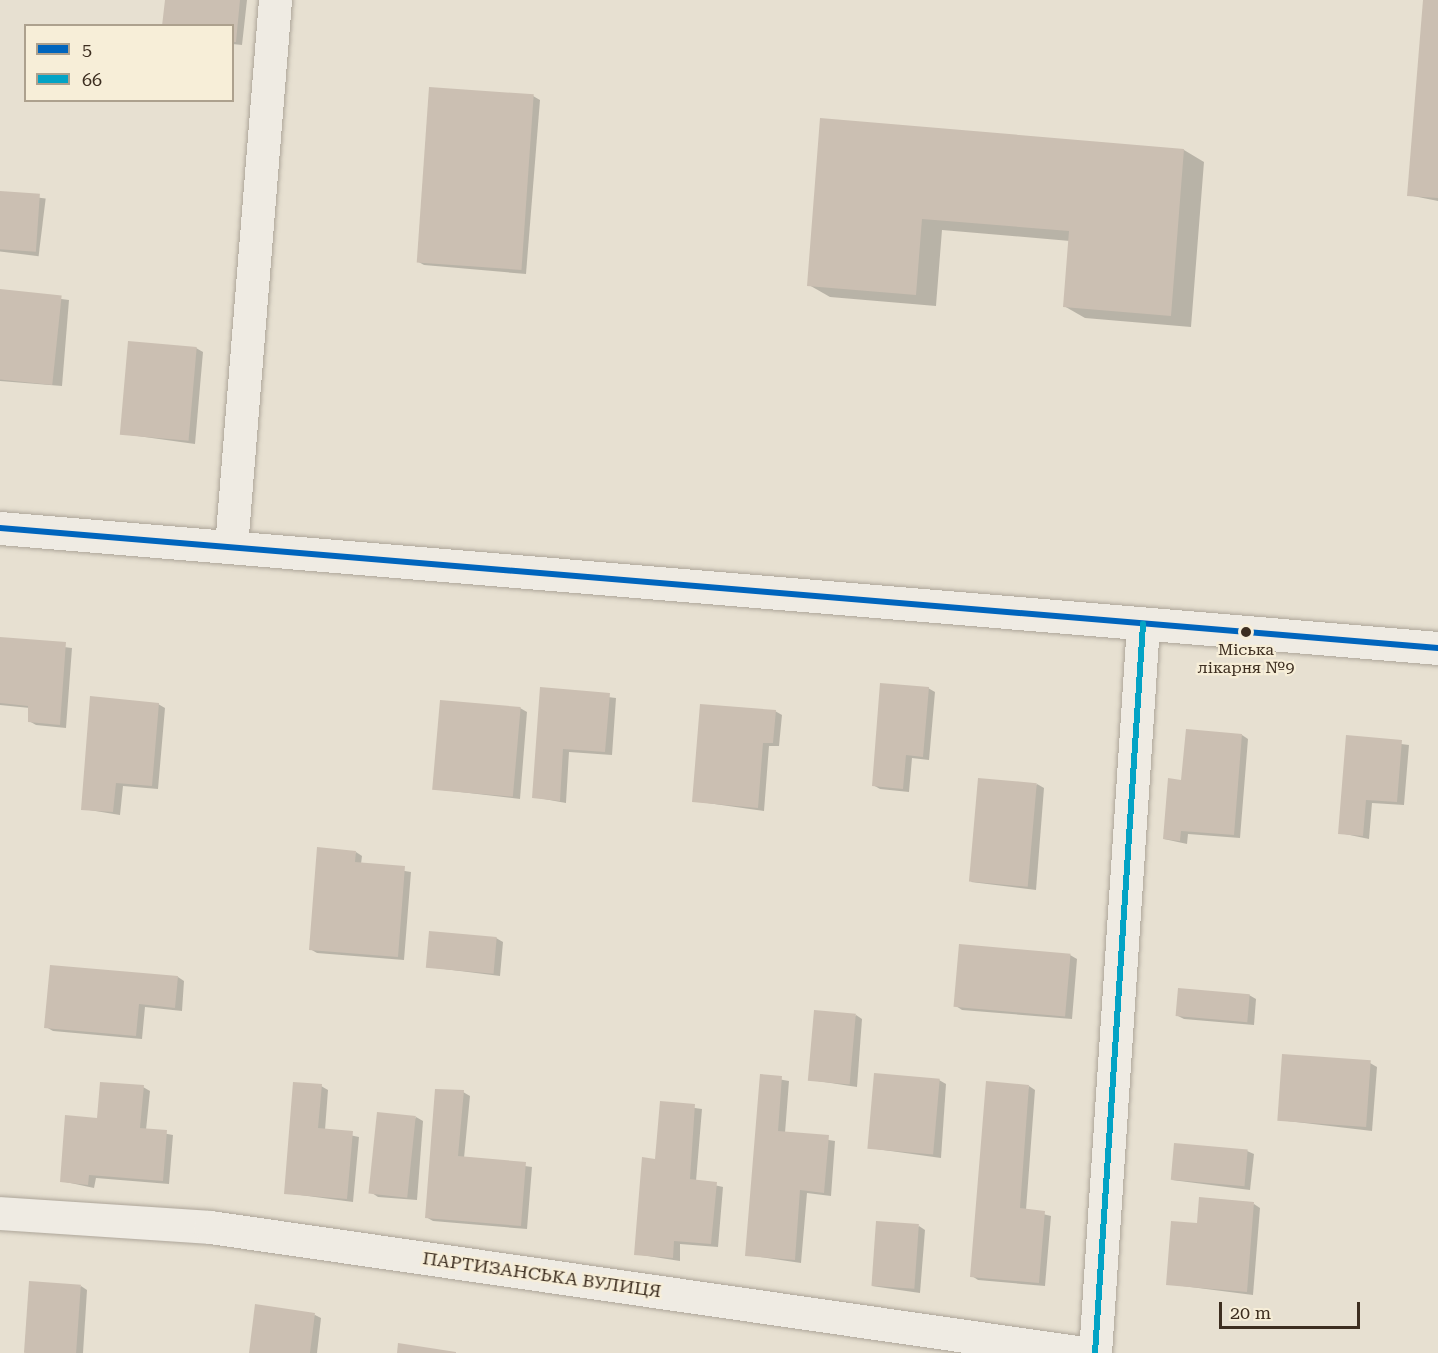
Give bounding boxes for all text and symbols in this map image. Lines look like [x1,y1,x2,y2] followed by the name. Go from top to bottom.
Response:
[24,24,234,102] legend
[82,39,92,60] text: 5
[82,69,102,90] text: 66
[1240,626,1252,638] marker: Міська лікарня №9
[1198,640,1294,678] place label: Міська лікарня №9
[421,1248,663,1302] street label: ПАРТИЗАНСЬКА ВУЛИЦЯ
[1222,1290,1363,1328] scale bar
[1230,1302,1271,1323] text: 20 m

